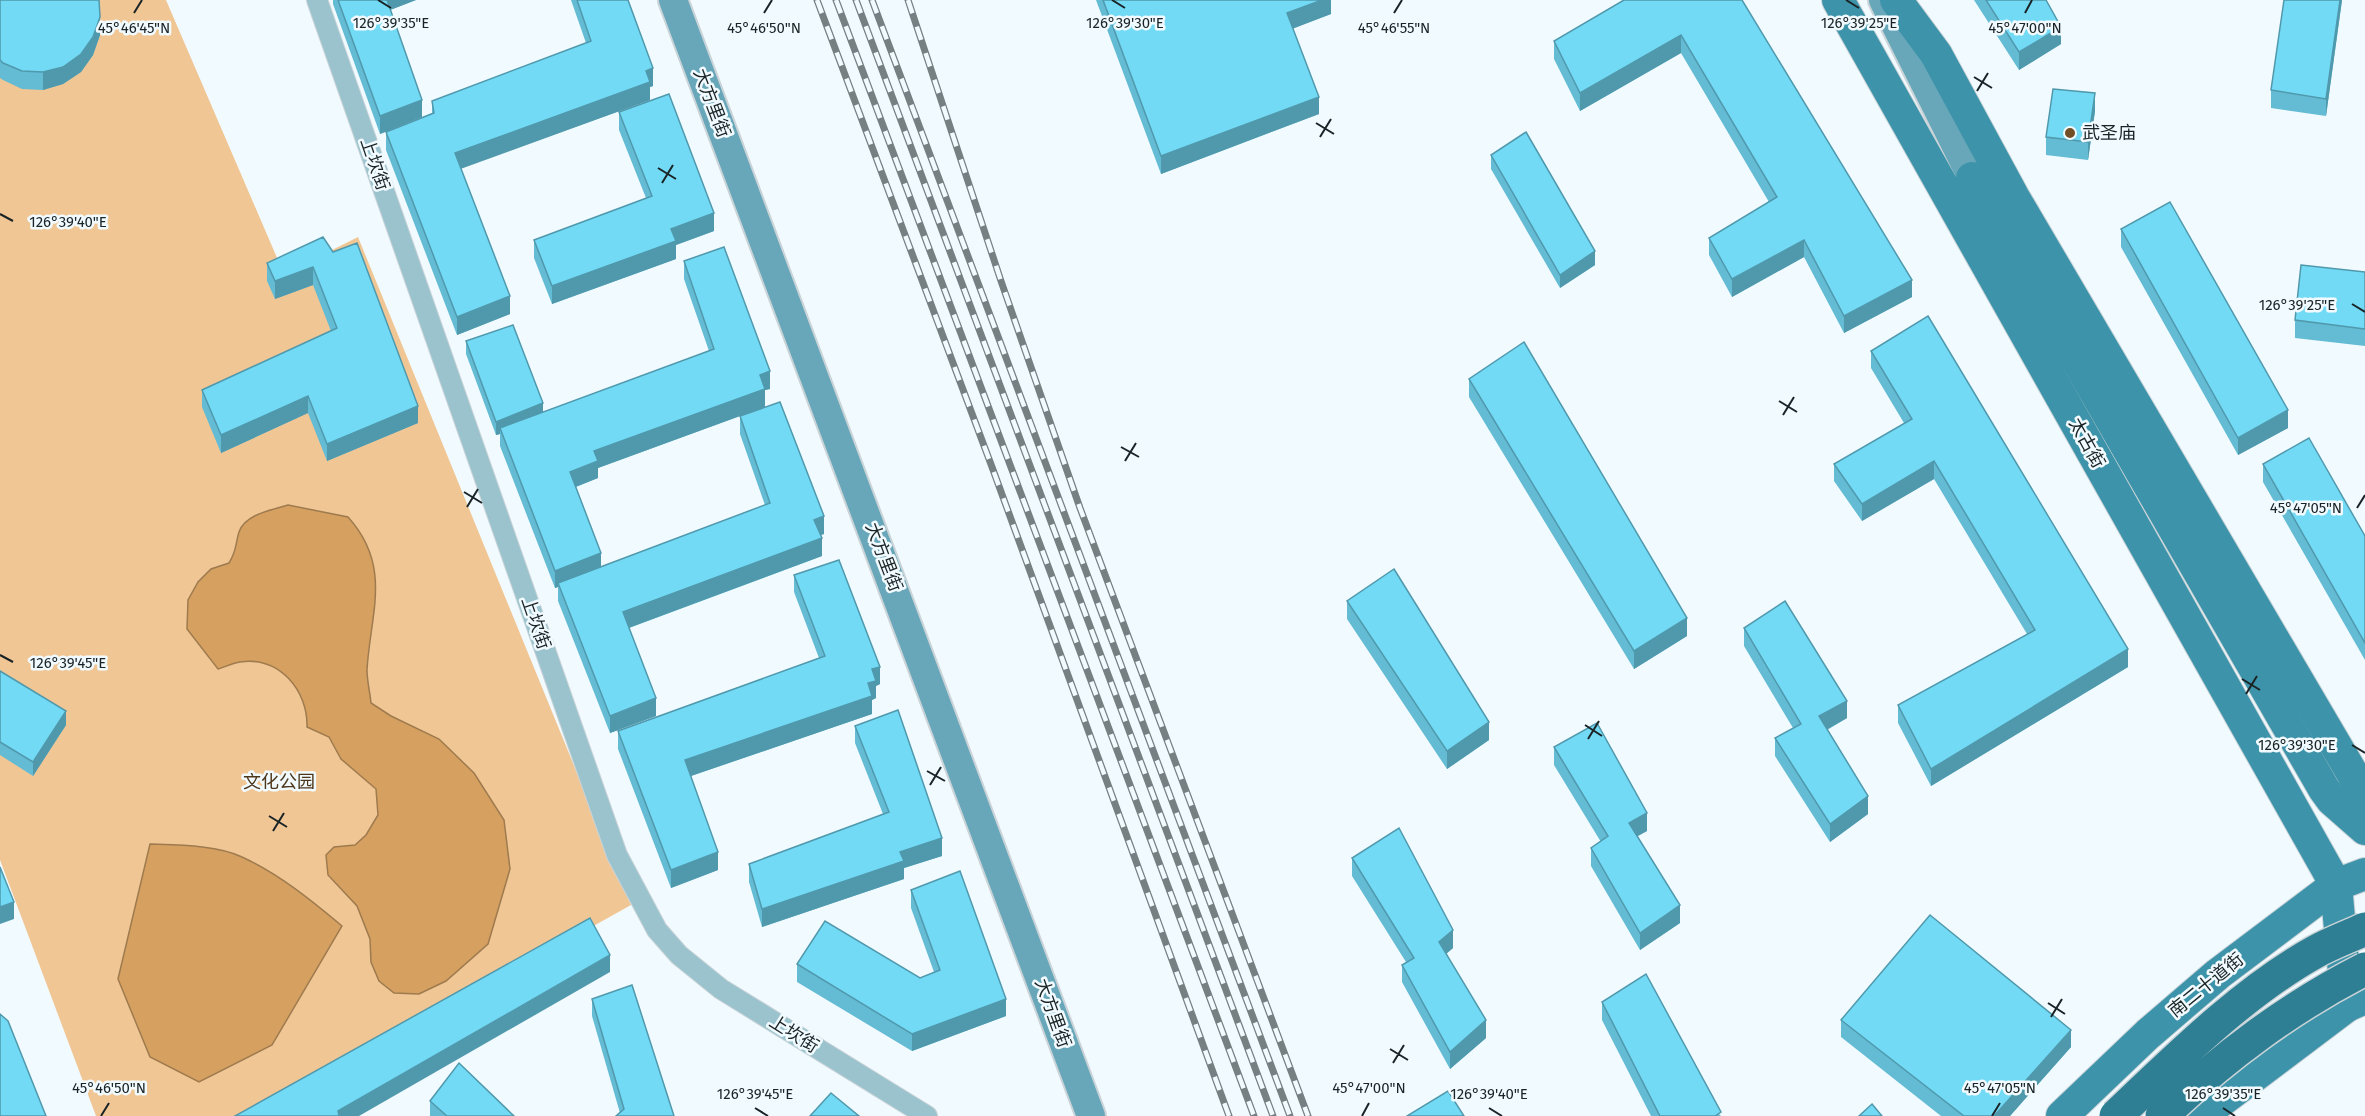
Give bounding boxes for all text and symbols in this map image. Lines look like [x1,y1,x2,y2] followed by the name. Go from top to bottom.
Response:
[353,14,429,32] text: 126°39'35"E
[1086,14,1164,32] text: 126°39'30"E
[1821,14,1897,32] text: 126°39'25"E
[98,19,170,37] text: 45°46'45"N
[727,19,801,37] text: 45°46'50"N
[1358,19,1430,37] text: 45°46'55"N
[1988,19,2062,37] text: 45°47'00"N
[689,65,735,141] street label: 大方里街
[2082,122,2136,144] place label: 武圣庙
[2063,126,2077,140] marker: 武圣庙
[356,135,394,193] street label: 上坎街
[29,213,107,231] text: 126°39'40"E
[2259,296,2335,314] text: 126°39'25"E
[2064,414,2110,472] street label: 太古街
[2270,499,2342,517] text: 45°47'05"N
[861,519,907,595] street label: 大方里街
[517,594,555,652] street label: 上坎街
[30,654,106,672] text: 126°39'45"E
[2258,736,2336,754] text: 126°39'30"E
[243,771,315,793] park label: 文化公园
[2164,948,2248,1022] street label: 南二十道街
[1030,975,1076,1051] street label: 大方里街
[765,1010,823,1058] street label: 上坎街
[72,1079,146,1097] text: 45°46'50"N
[1332,1079,1406,1097] text: 45°47'00"N
[1964,1079,2036,1097] text: 45°47'05"N
[717,1085,793,1103] text: 126°39'45"E
[1450,1085,1528,1103] text: 126°39'40"E
[2185,1085,2261,1103] text: 126°39'35"E

